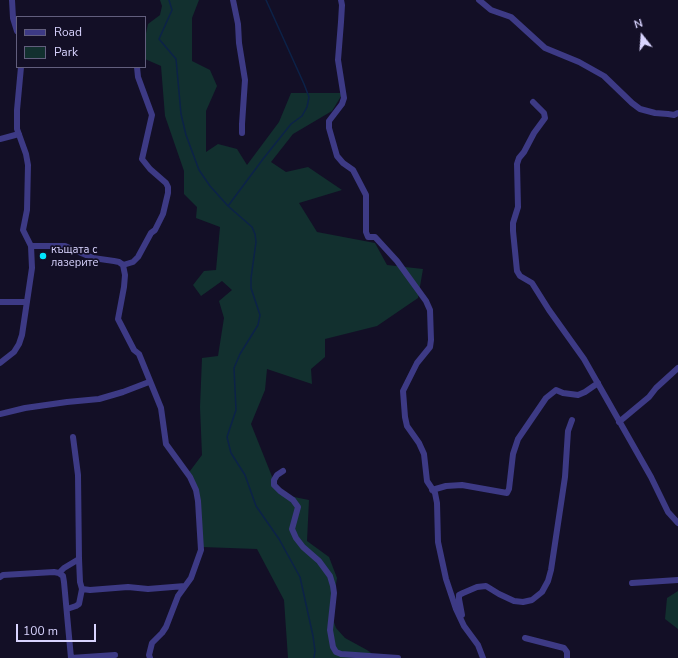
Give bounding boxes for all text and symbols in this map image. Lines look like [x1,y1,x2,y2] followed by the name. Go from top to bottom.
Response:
[16,16,146,68] legend
[622,16,662,56] north arrow
[632,16,644,32] text: N
[54,24,82,40] text: Road
[54,44,78,60] text: Park
[51,243,98,269] place label: къщата с лазерите
[38,251,48,261] marker: къщата с лазерите
[18,616,98,642] scale bar
[23,623,58,639] text: 100 m

